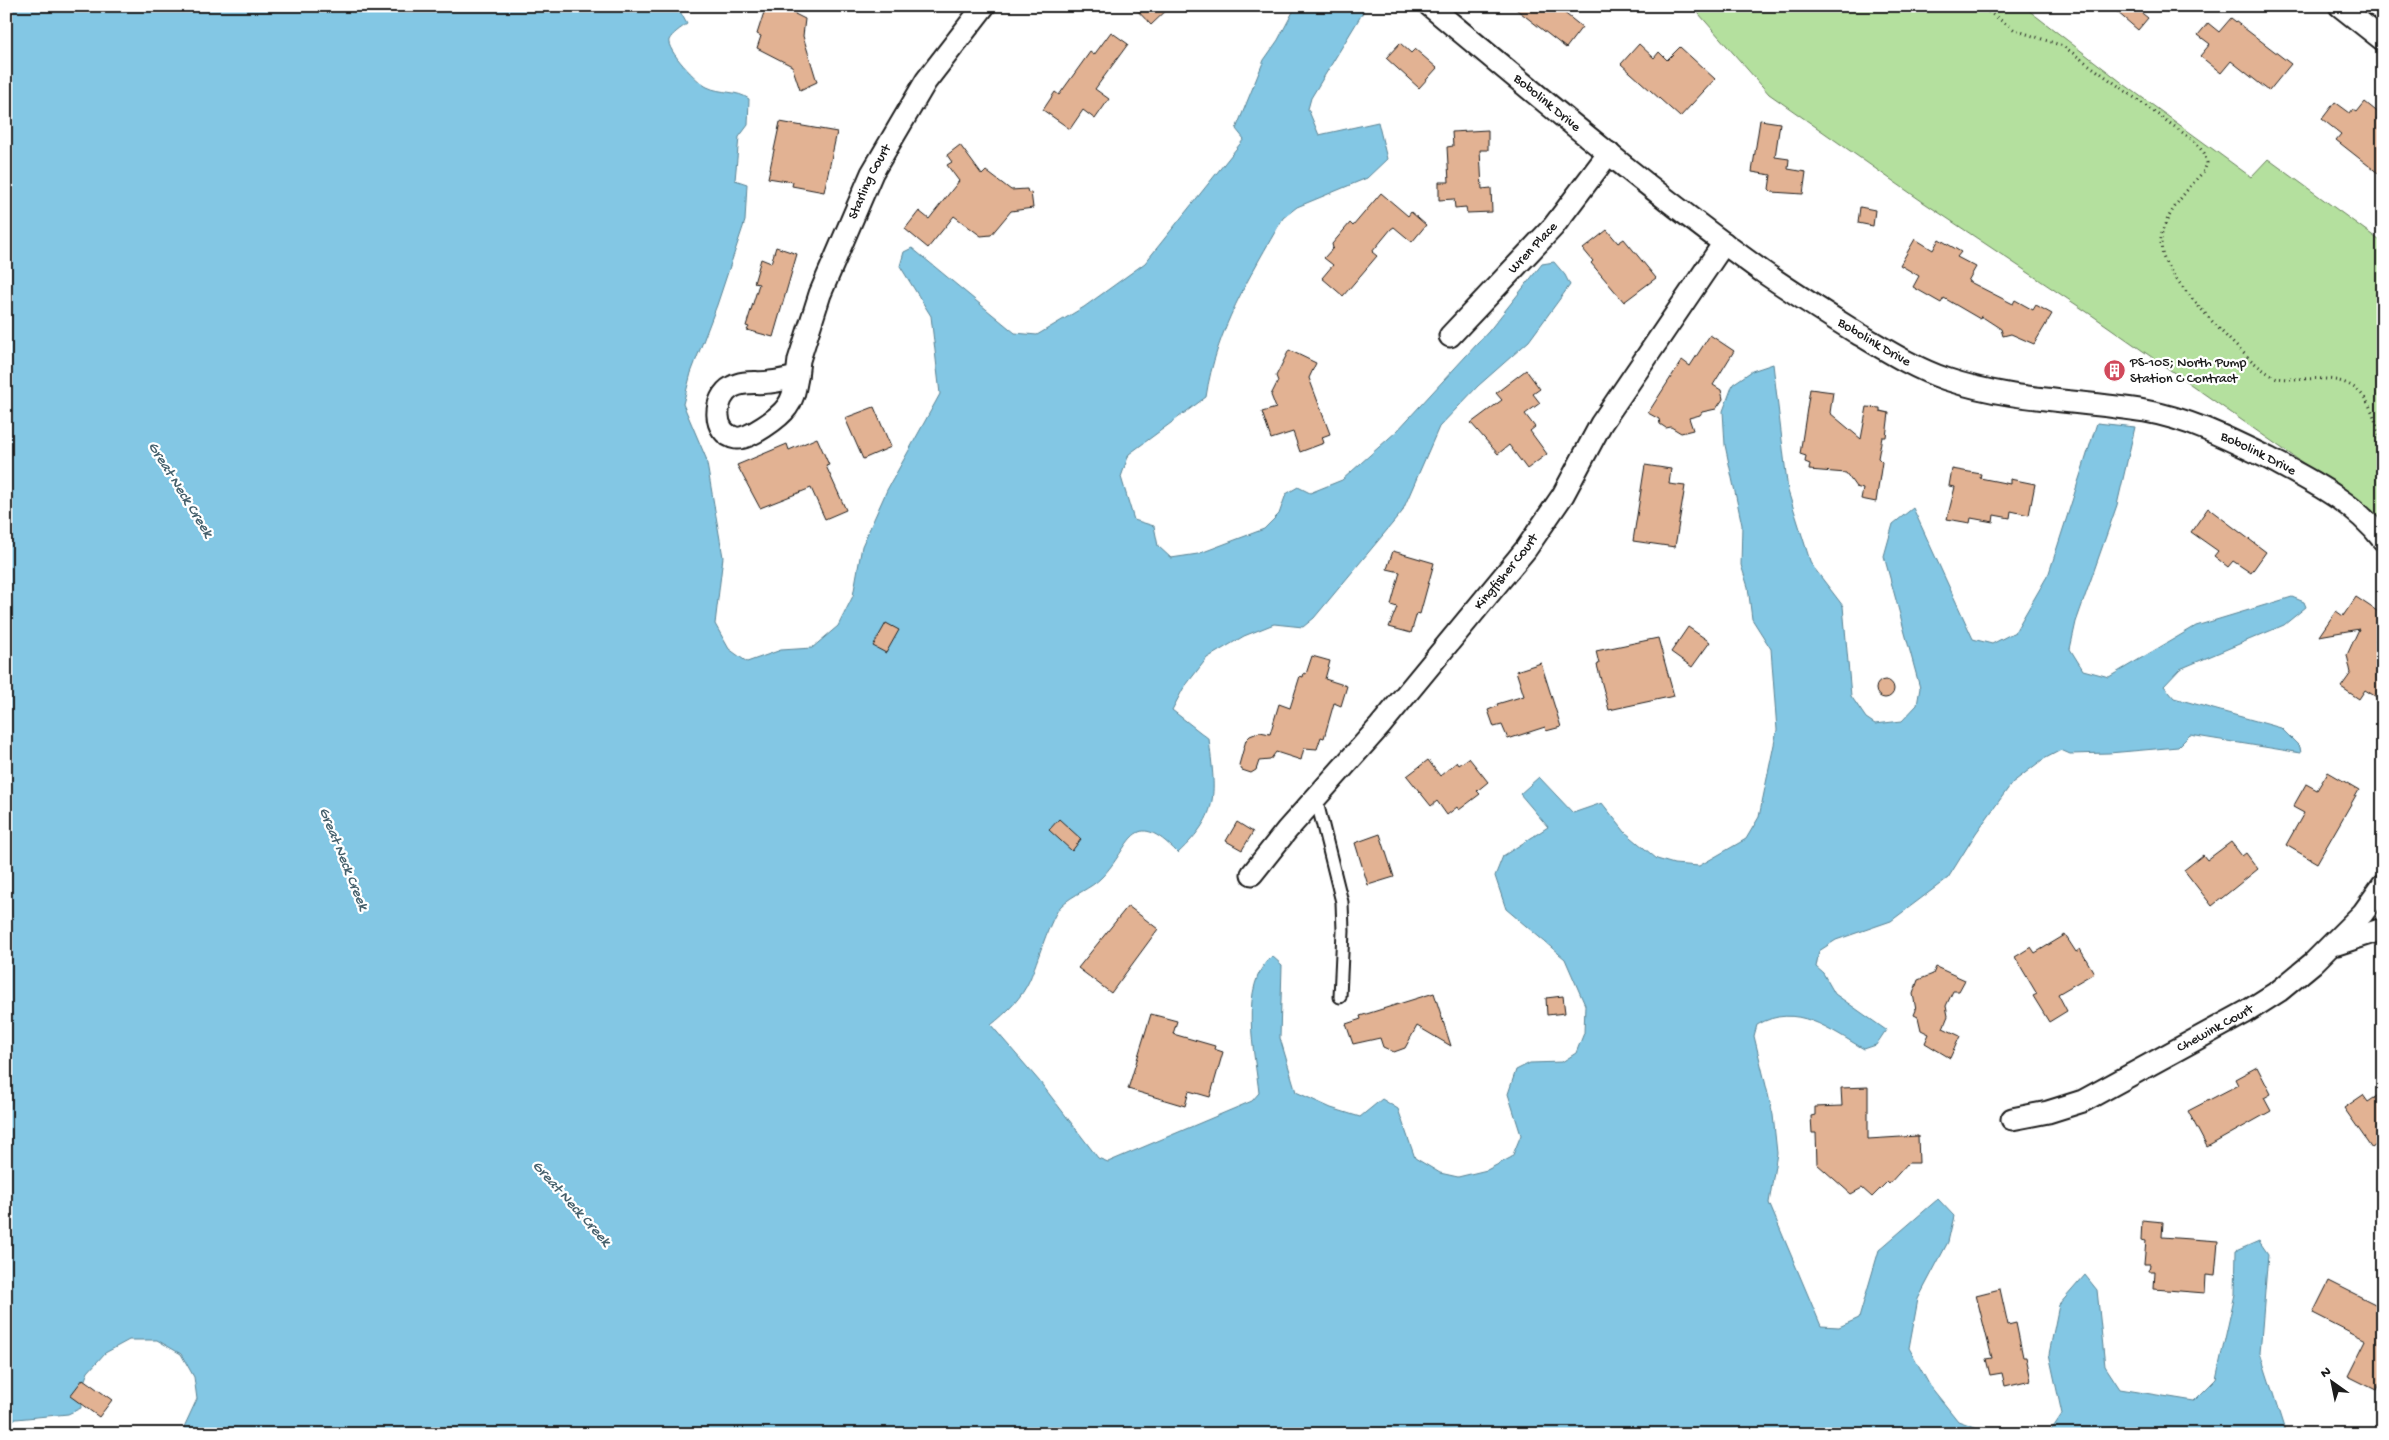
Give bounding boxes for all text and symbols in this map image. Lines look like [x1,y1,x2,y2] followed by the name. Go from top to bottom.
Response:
[1509,70,1585,136] street label: Bobolink Drive
[845,140,896,222] street label: Starling Court
[1505,218,1562,277] street label: Wren Place
[1833,314,1914,371] street label: Bobolink Drive
[2129,355,2246,388] place label: PS-105; North Pump Station C Contract
[2102,359,2126,383] building icon: PS-105; North Pump Station C Contract
[2217,428,2299,480] street label: Bobolink Drive
[143,439,217,542] water label: Great Neck Creek
[1471,530,1543,614] street label: Kingfisher Court
[314,805,372,914] water label: Great Neck Creek
[2174,1000,2258,1057] street label: Chewink Court
[528,1157,615,1251] water label: Great Neck Creek
[2306,1358,2356,1408] north arrow
[2318,1364,2335,1383] text: N

